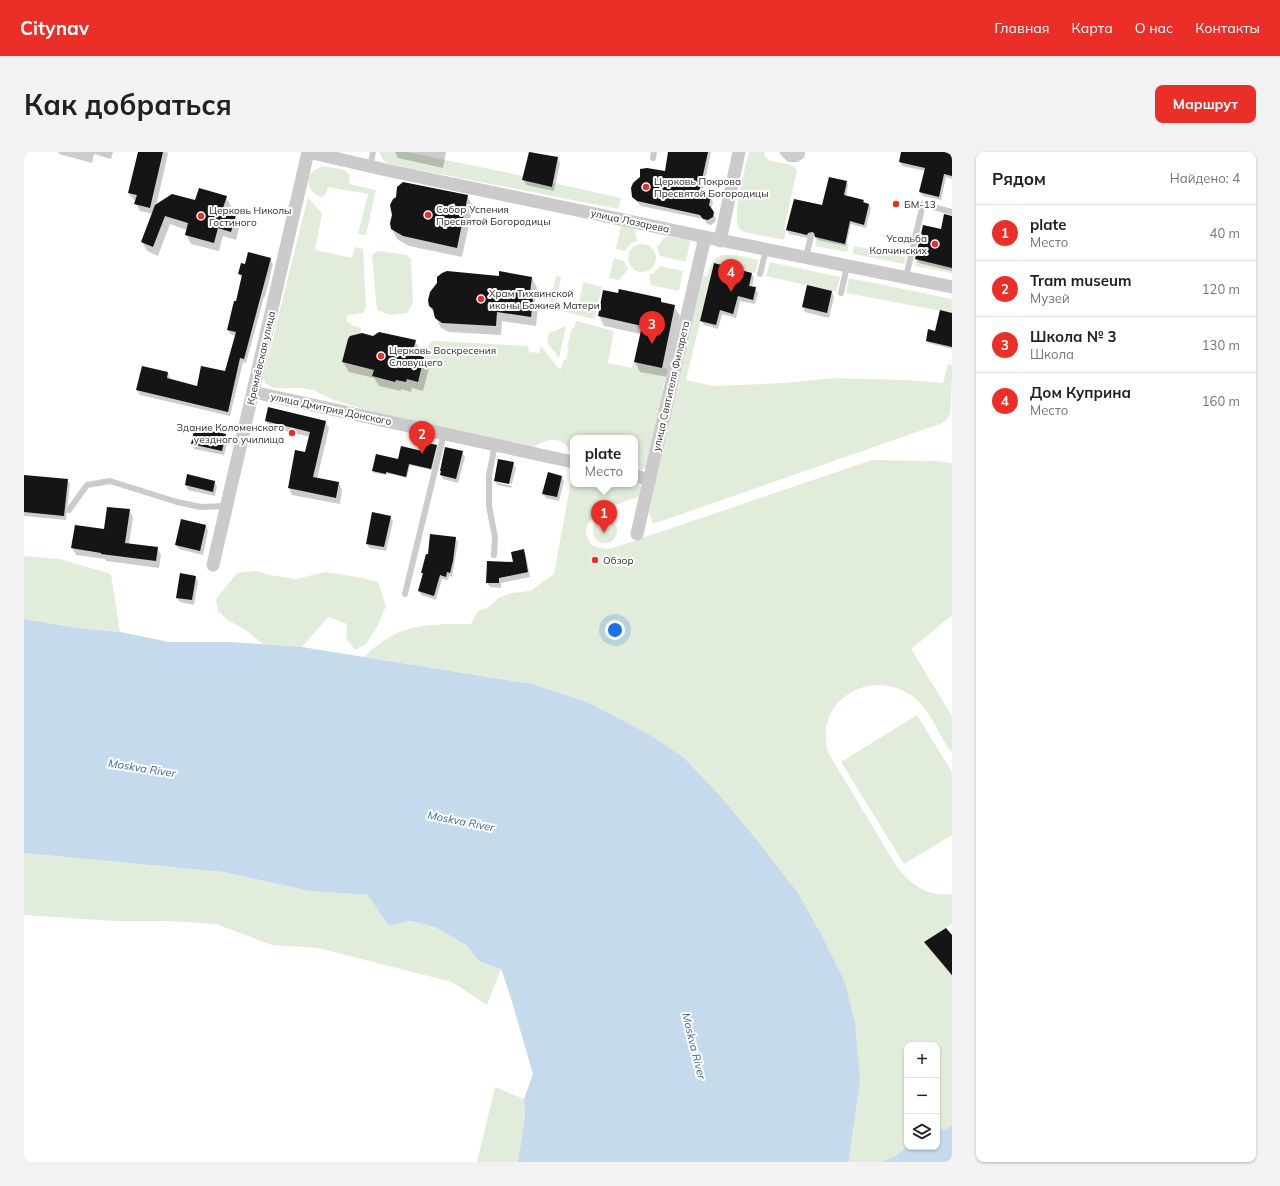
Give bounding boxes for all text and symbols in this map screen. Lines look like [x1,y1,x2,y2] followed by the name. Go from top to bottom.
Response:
[20,16,89,40] text: Citynav
[995,19,1050,37] text: Главная
[1072,19,1113,37] text: Карта
[1135,19,1173,37] text: О нас
[1195,19,1260,37] text: Контакты
[1155,85,1256,123] button: Маршрут
[24,87,232,122] text: Как добраться
[992,168,1046,189] text: Рядом
[1170,170,1240,186] text: Найдено: 4
[654,175,769,200] place label: Церковь Покрова Пресвятой Богородицы
[641,182,651,192] marker: Церковь Покрова Пресвятой Богородицы
[904,198,936,211] place label: БМ-13
[891,199,901,209] marker: БМ-13
[436,203,551,228] place label: Собор Успения Пресвятой Богородицы
[209,204,292,229] place label: Церковь Николы Гостиного
[590,206,670,236] street label: улица Лазарева
[423,210,433,220] marker: Собор Успения Пресвятой Богородицы
[196,211,206,221] marker: Церковь Николы Гостиного
[1030,215,1066,234] text: plate
[1001,225,1009,241] text: 1
[1210,225,1240,241] text: 40 m
[870,232,928,257] place label: Усадьба Колчинских
[1030,234,1068,250] text: Место
[930,239,940,249] marker: Усадьба Колчинских
[718,259,744,292] pin: 4
[1030,271,1131,290] text: Tram museum
[1001,281,1009,297] text: 2
[1202,281,1240,297] text: 120 m
[489,287,600,312] place label: Храм Тихвинской иконы Божией Матери
[1030,290,1070,306] text: Музей
[476,294,486,304] marker: Храм Тихвинской иконы Божией Матери
[244,310,278,406] street label: Кремлёвская улица
[639,311,665,344] pin: 3
[650,320,692,452] street label: улица Святителя Филарета
[1030,327,1117,346] text: Школа № 3
[1001,337,1009,353] text: 3
[1202,337,1240,353] text: 130 m
[389,344,496,369] place label: Церковь Воскресения Словущего
[1030,346,1074,362] text: Школа
[376,351,386,361] marker: Церковь Воскресения Словущего
[1030,383,1131,402] text: Дом Куприна
[269,390,393,428] street label: улица Дмитрия Донского
[1001,393,1009,409] text: 4
[1202,393,1240,409] text: 160 m
[1030,402,1068,418] text: Место
[177,421,284,446] place label: Здание Коломенского уездного училища
[409,421,435,454] pin: 2
[287,428,297,438] marker: Здание Коломенского уездного училища
[570,435,638,487] popup
[585,444,621,463] text: plate
[585,463,623,479] text: Место
[591,500,617,533] pin: 1
[603,554,634,567] place label: Обзор
[590,555,600,565] marker: Обзор
[605,620,625,640] your location
[107,756,178,780] water label: Moskva River
[426,808,497,835] water label: Moskva River
[679,1011,709,1082] water label: Moskva River
[904,1042,940,1150] map controls
[904,1042,940,1078] button: +
[904,1078,940,1114] button: −
[904,1114,940,1150] button: layers

